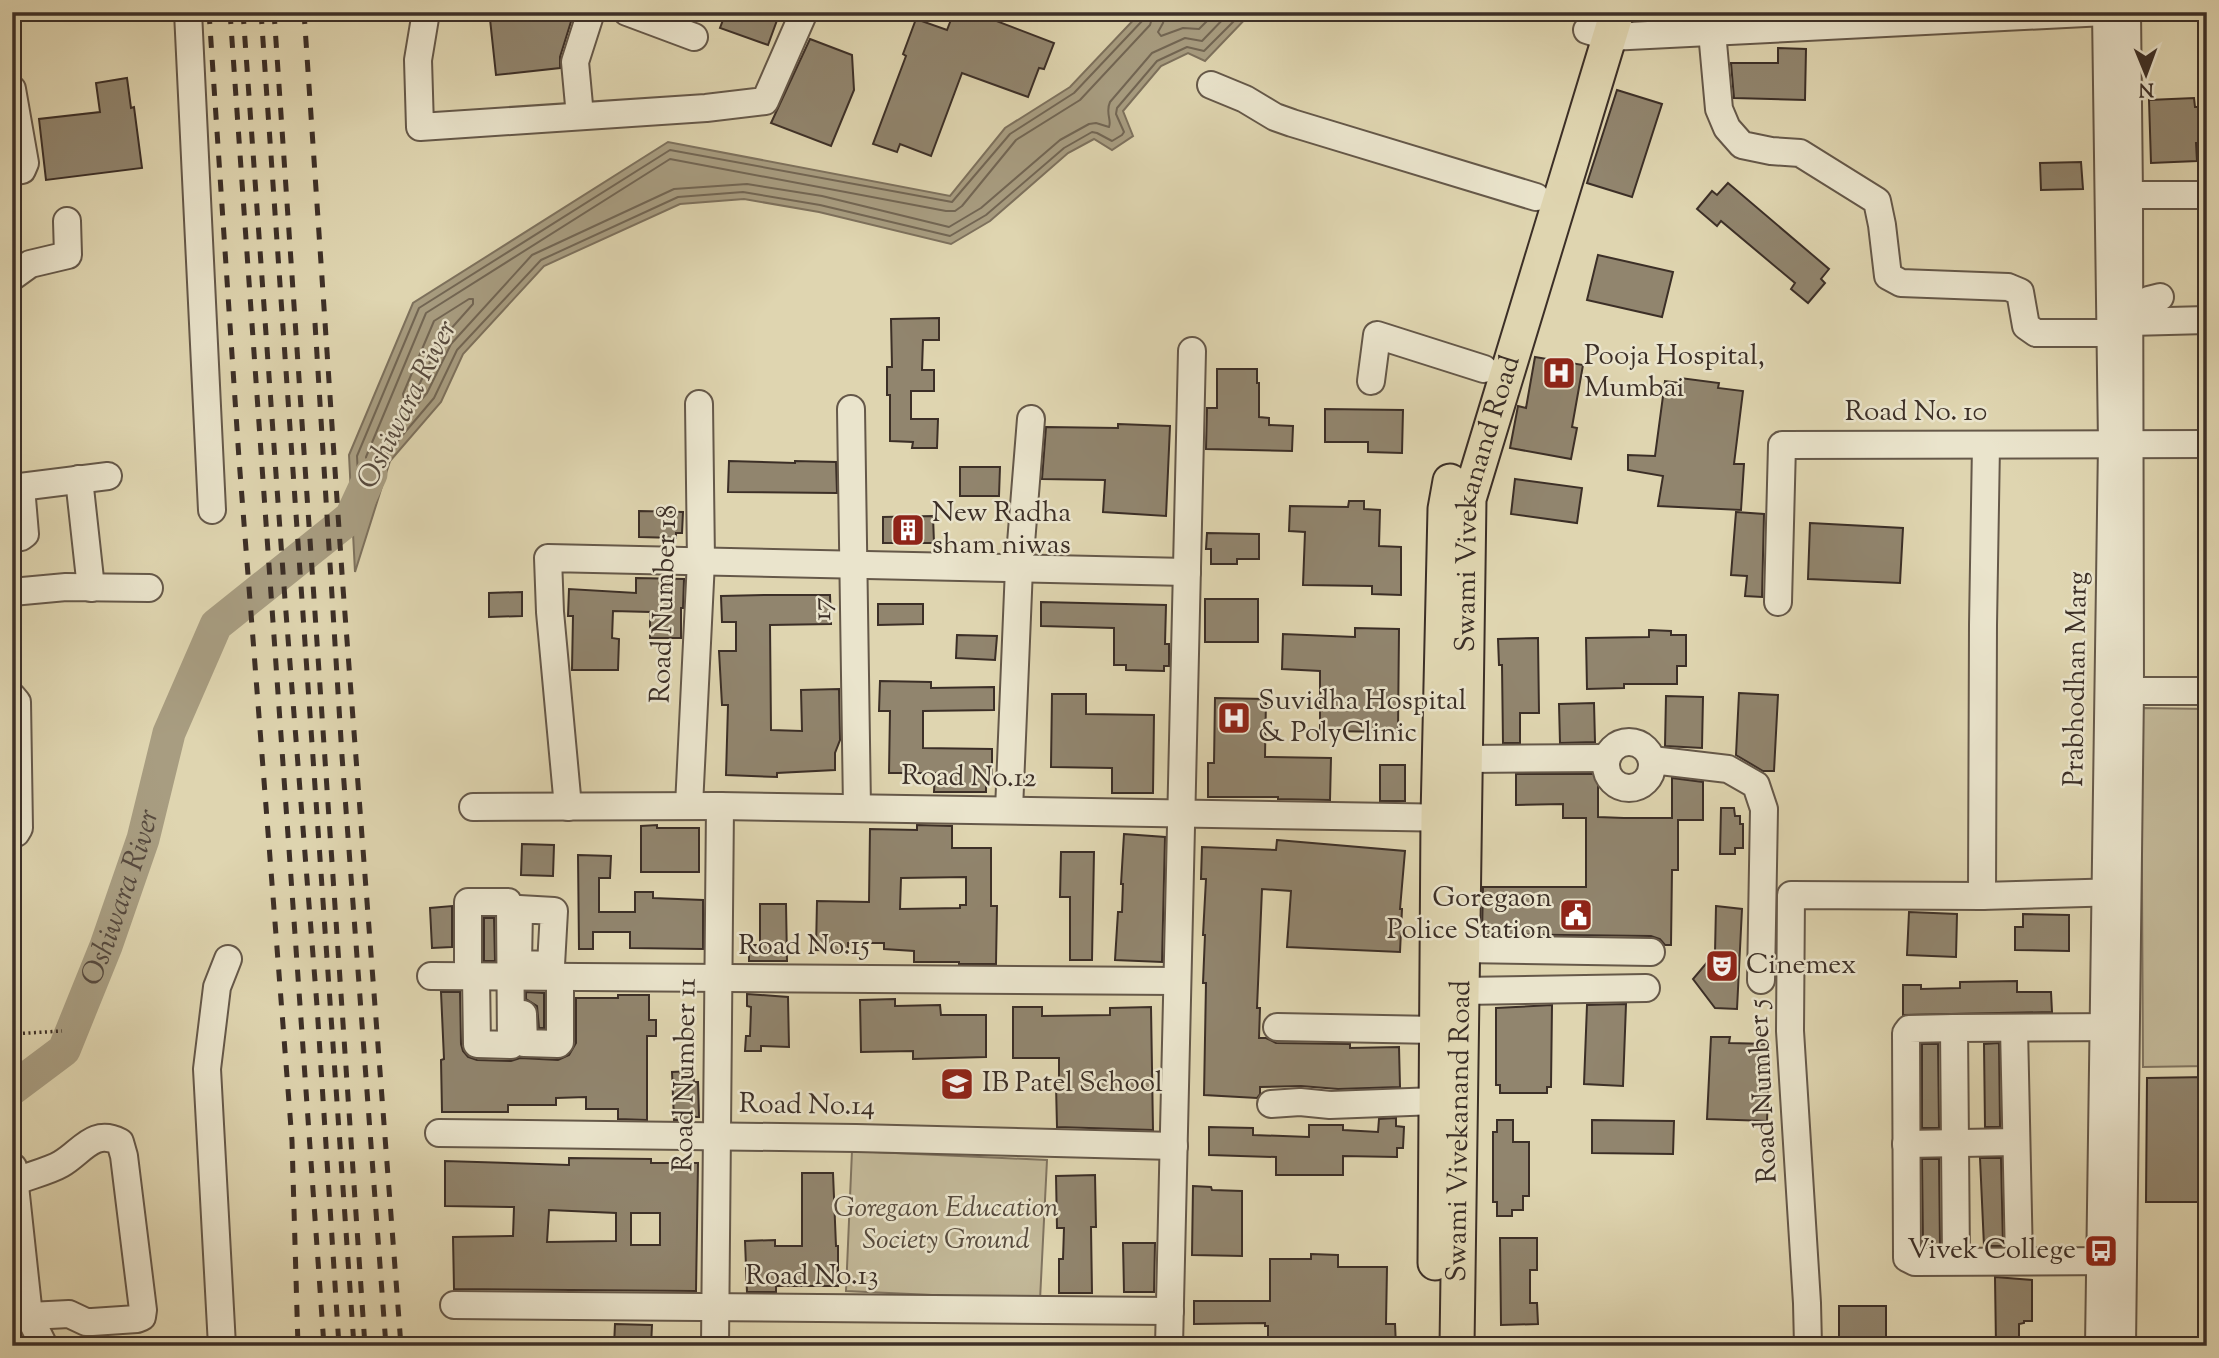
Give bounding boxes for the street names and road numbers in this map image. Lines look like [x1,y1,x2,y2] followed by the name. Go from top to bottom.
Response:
[1447,351,1531,652] street label: Swami Vivekanand Road
[1845,393,1987,433] street label: Road No. 10
[642,504,688,704] street label: Road Number 18
[2055,571,2099,787] street label: Prabhodhan Marg
[803,597,843,621] street label: 17
[901,757,1037,799] street label: Road No.12
[738,927,870,967] street label: Road No.15
[664,978,708,1172] street label: Road Number 11
[1438,980,1482,1282] street label: Swami Vivekanand Road
[1739,997,1789,1184] street label: Road Number 5
[739,1085,875,1127] street label: Road No.14
[745,1257,879,1297] street label: Road No.13

